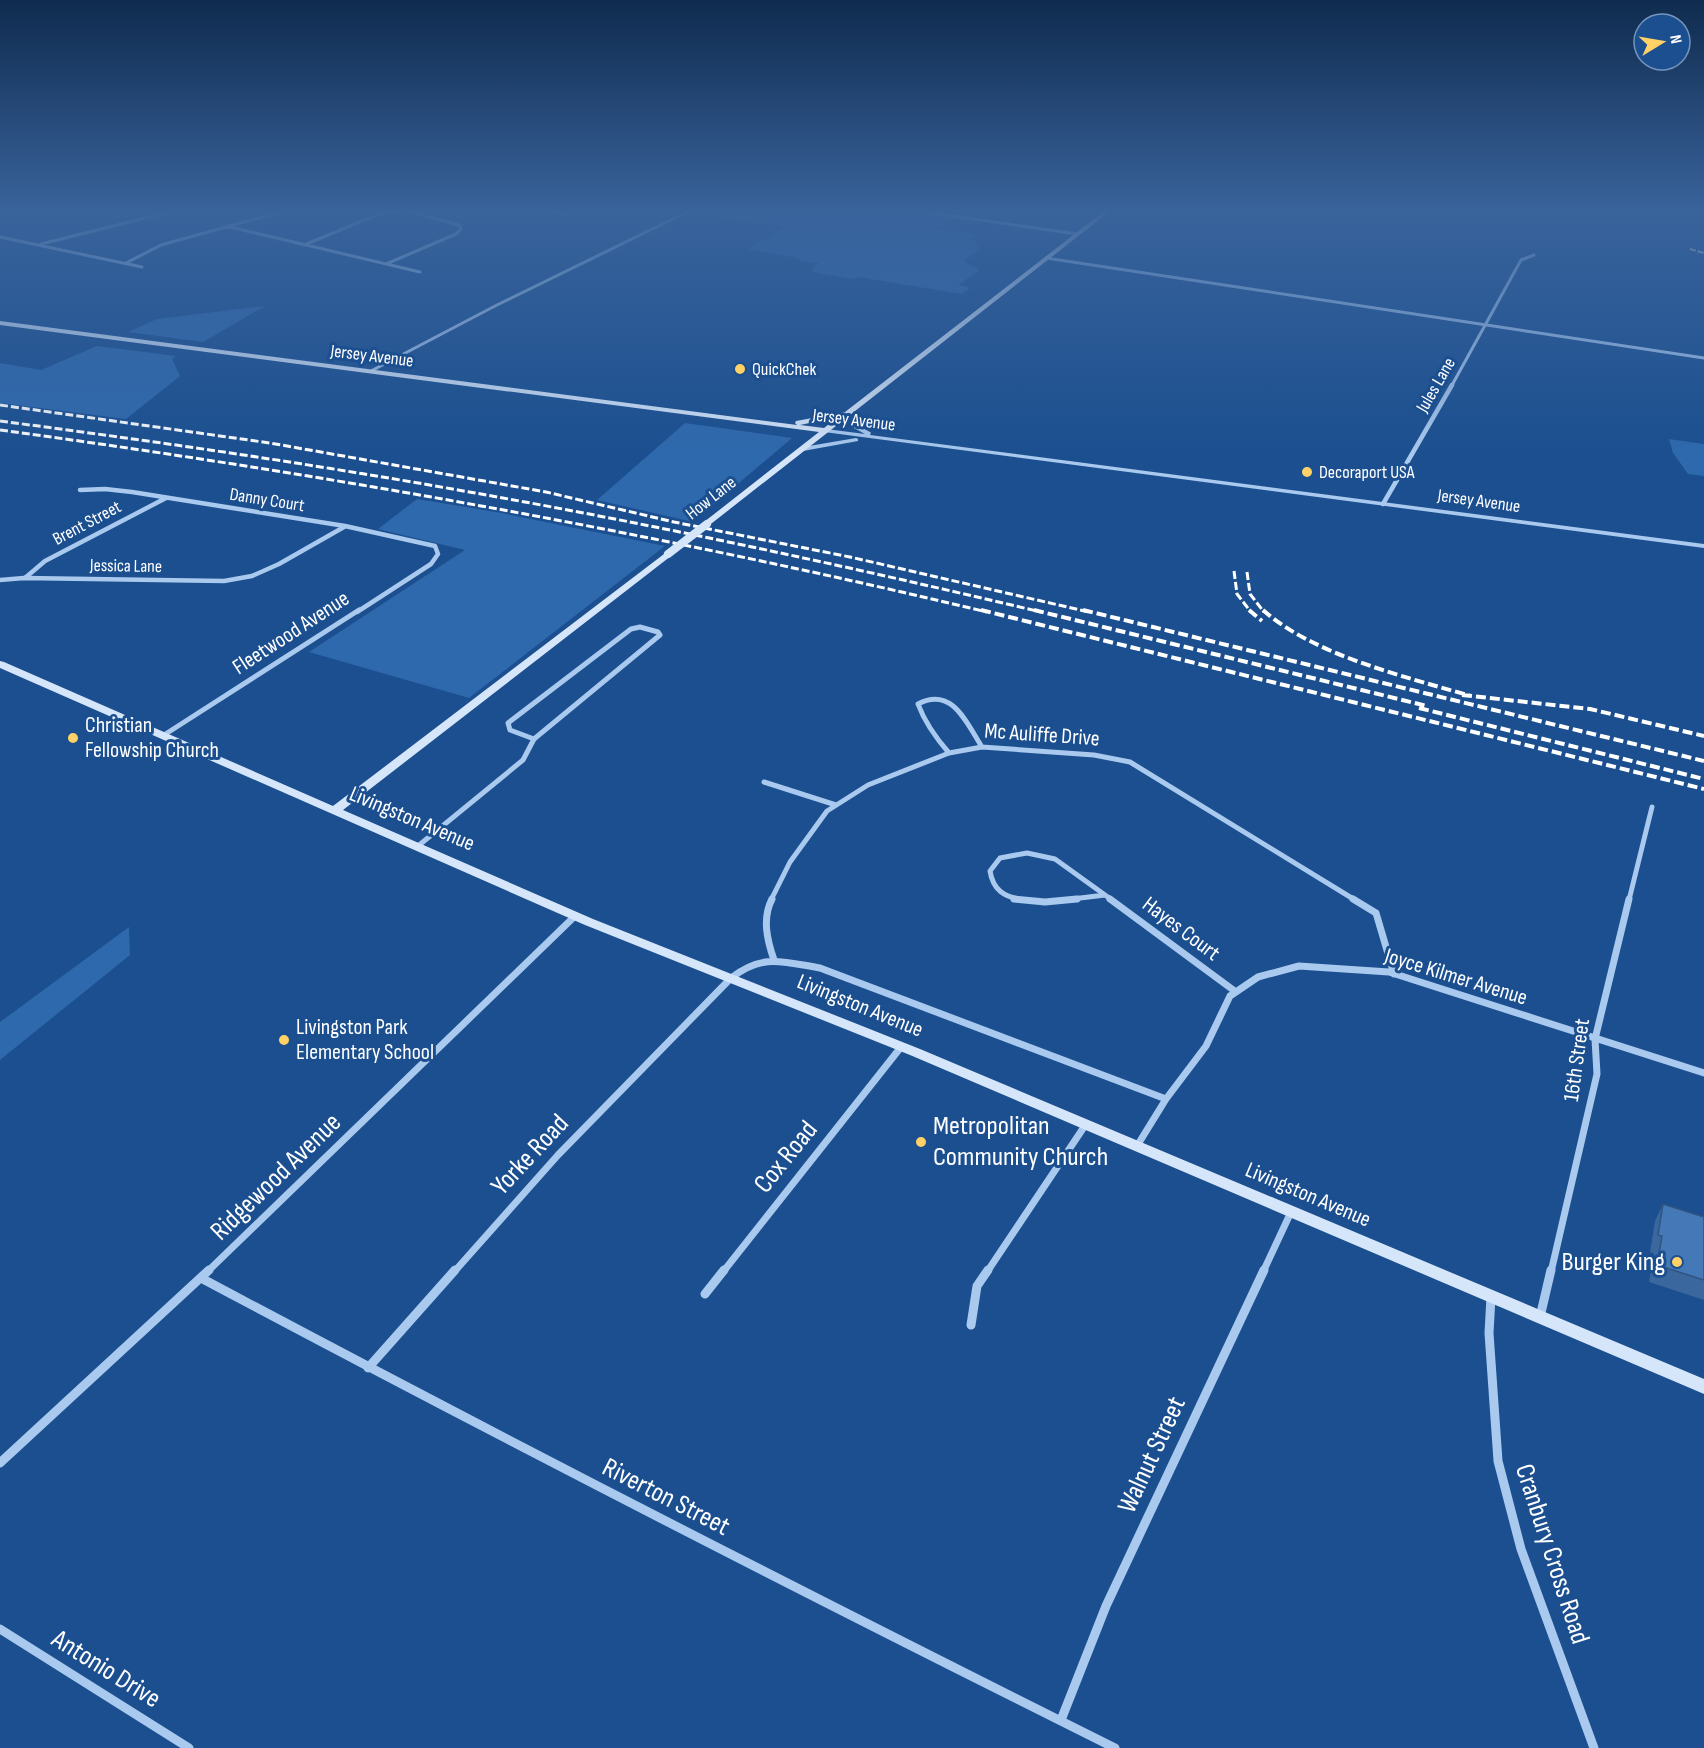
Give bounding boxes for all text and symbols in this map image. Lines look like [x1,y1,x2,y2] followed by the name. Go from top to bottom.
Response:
[1632,12,1692,72] north arrow
[1665,33,1685,45] text: N
[328,340,415,371] street label: Jersey Avenue
[1411,354,1460,417] street label: Jules Lane
[752,359,816,380] place label: QuickChek
[733,362,747,376] marker: QuickChek
[810,404,897,435] street label: Jersey Avenue
[1319,462,1415,483] place label: Decoraport USA
[1300,465,1314,479] marker: Decoraport USA
[682,472,740,524] street label: How Lane
[228,484,306,516] street label: Danny Court
[1435,485,1522,517] street label: Jersey Avenue
[49,496,125,550] street label: Brent Street
[89,555,162,577] street label: Jessica Lane
[228,585,354,681] street label: Fleetwood Avenue
[85,712,219,764] place label: Christian Fellowship Church
[983,718,1101,752] street label: Mc Auliffe Drive
[66,731,80,745] marker: Christian Fellowship Church
[345,781,479,857] street label: Livingston Avenue
[1137,891,1225,967] street label: Hayes Court
[1381,942,1531,1011] street label: Joyce Kilmer Avenue
[793,969,927,1043] street label: Livingston Avenue
[296,1014,434,1066] place label: Livingston Park Elementary School
[1558,1017,1596,1103] street label: 16th Street
[277,1033,291,1047] marker: Livingston Park Elementary School
[204,1107,348,1247] street label: Ridgewood Avenue
[485,1108,575,1202] street label: Yorke Road
[933,1110,1108,1173] place label: Metropolitan Community Church
[747,1115,825,1199] street label: Cox Road
[914,1135,928,1149] marker: Metropolitan Community Church
[1241,1157,1375,1233] street label: Livingston Avenue
[1561,1246,1665,1278] place label: Burger King
[1670,1255,1684,1269] marker: Burger King
[1111,1392,1193,1518] street label: Walnut Street
[597,1451,735,1543] street label: Riverton Street
[1508,1460,1596,1648] street label: Cranbury Cross Road
[45,1623,166,1715] street label: Antonio Drive

